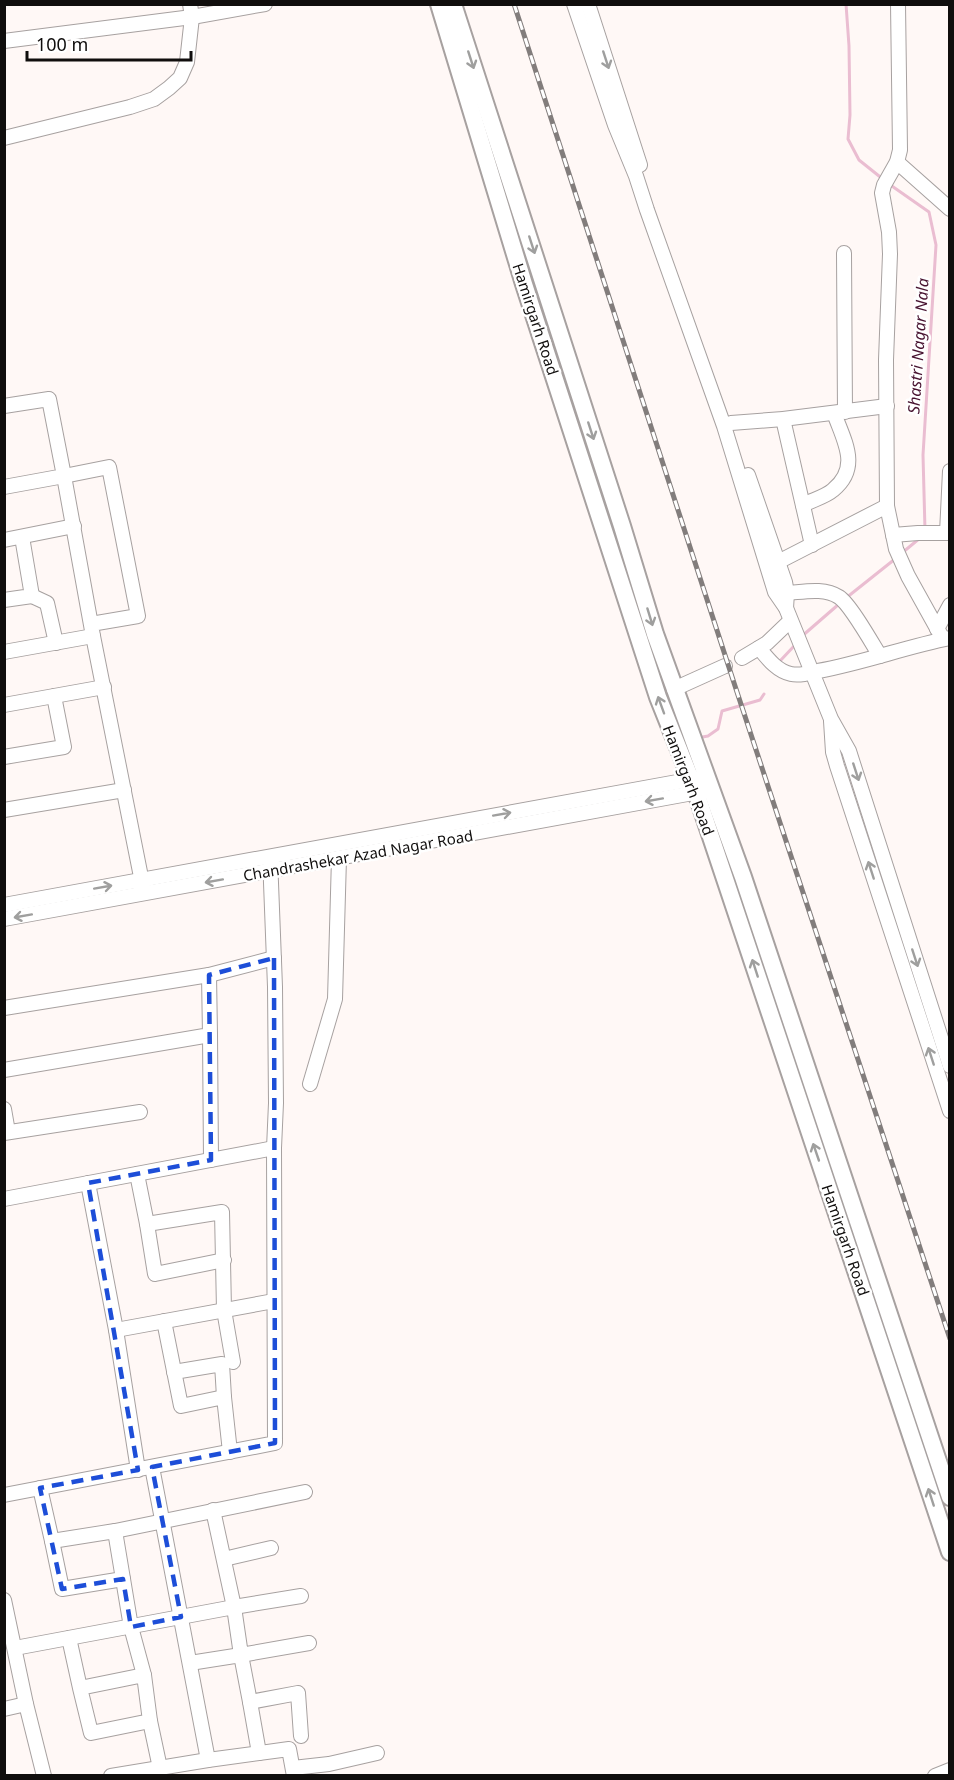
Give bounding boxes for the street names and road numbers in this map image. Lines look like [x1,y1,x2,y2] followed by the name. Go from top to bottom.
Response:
[508,260,564,378] street label: Hamirgarh Road
[659,722,719,838] street label: Hamirgarh Road
[241,825,475,885] street label: Chandrashekar Azad Nagar Road
[818,1182,874,1298] street label: Hamirgarh Road

